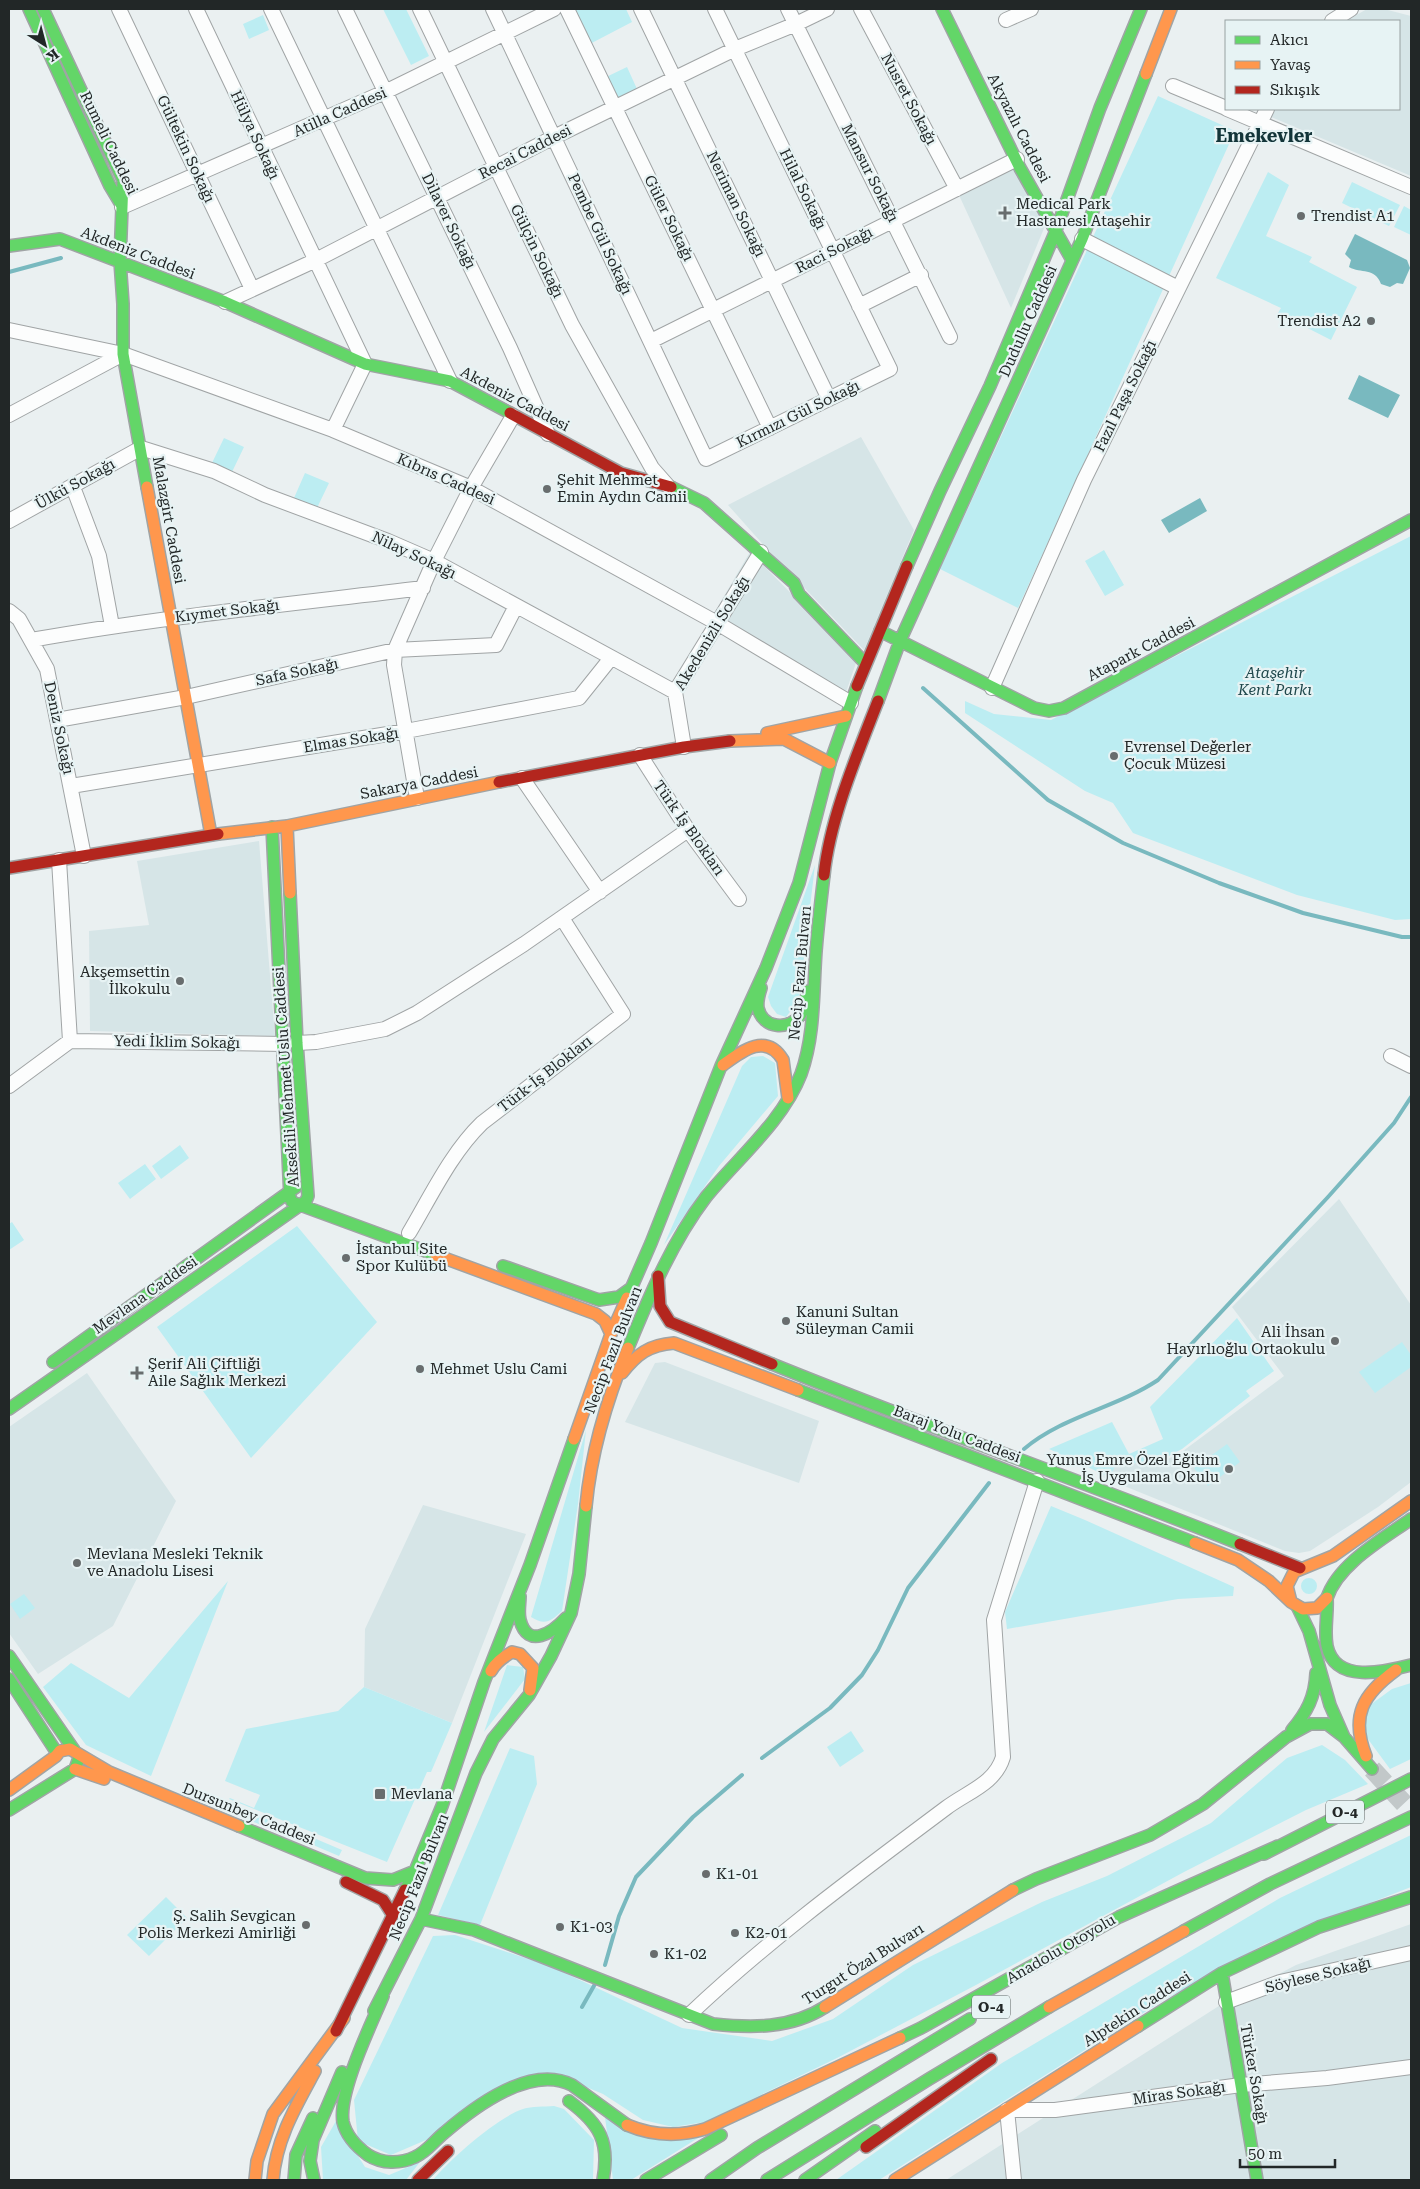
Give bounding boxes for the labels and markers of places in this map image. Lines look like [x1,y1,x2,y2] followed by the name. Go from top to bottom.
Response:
[1016,195,1151,230] place label: Medical Park Hastanesi Ataşehir
[998,206,1012,220] marker: Medical Park Hastanesi Ataşehir
[1311,207,1395,225] place label: Trendist A1
[1295,210,1307,222] marker: Trendist A1
[1277,312,1361,330] place label: Trendist A2
[1365,315,1377,327] marker: Trendist A2
[557,471,687,506] place label: Şehit Mehmet Emin Aydın Camii
[541,483,553,495] marker: Şehit Mehmet Emin Aydın Camii
[1124,738,1251,773] place label: Evrensel Değerler Çocuk Müzesi
[1108,750,1120,762] marker: Evrensel Değerler Çocuk Müzesi
[80,963,171,998] place label: Akşemsettin İlkokulu
[174,975,186,987] marker: Akşemsettin İlkokulu
[356,1240,448,1275] place label: İstanbul Site Spor Kulübü
[340,1252,352,1264] marker: İstanbul Site Spor Kulübü
[796,1303,914,1338] place label: Kanuni Sultan Süleyman Camii
[780,1315,792,1327] marker: Kanuni Sultan Süleyman Camii
[1166,1323,1326,1358] place label: Ali İhsan Hayırlıoğlu Ortaokulu
[1329,1335,1341,1347] marker: Ali İhsan Hayırlıoğlu Ortaokulu
[148,1355,287,1390] place label: Şerif Ali Çiftliği Aile Sağlık Merkezi
[430,1360,568,1378] place label: Mehmet Uslu Cami
[414,1363,426,1375] marker: Mehmet Uslu Cami
[130,1366,144,1380] marker: Şerif Ali Çiftliği Aile Sağlık Merkezi
[1047,1451,1220,1486] place label: Yunus Emre Özel Eğitim İş Uygulama Okulu
[1223,1463,1235,1475] marker: Yunus Emre Özel Eğitim İş Uygulama Okulu
[87,1545,264,1580] place label: Mevlana Mesleki Teknik ve Anadolu Lisesi
[71,1557,83,1569] marker: Mevlana Mesleki Teknik ve Anadolu Lisesi
[391,1785,453,1803] place label: Mevlana
[373,1787,387,1801] marker: Mevlana
[716,1865,759,1883] place label: K1-01
[700,1868,712,1880] marker: K1-01
[138,1907,296,1942] place label: Ş. Salih Sevgican Polis Merkezi Amirliği
[570,1918,613,1936] place label: K1-03
[300,1919,312,1931] marker: Ş. Salih Sevgican Polis Merkezi Amirliği
[554,1921,566,1933] marker: K1-03
[745,1924,788,1942] place label: K2-01
[729,1927,741,1939] marker: K2-01
[664,1945,707,1963] place label: K1-02
[648,1948,660,1960] marker: K1-02

